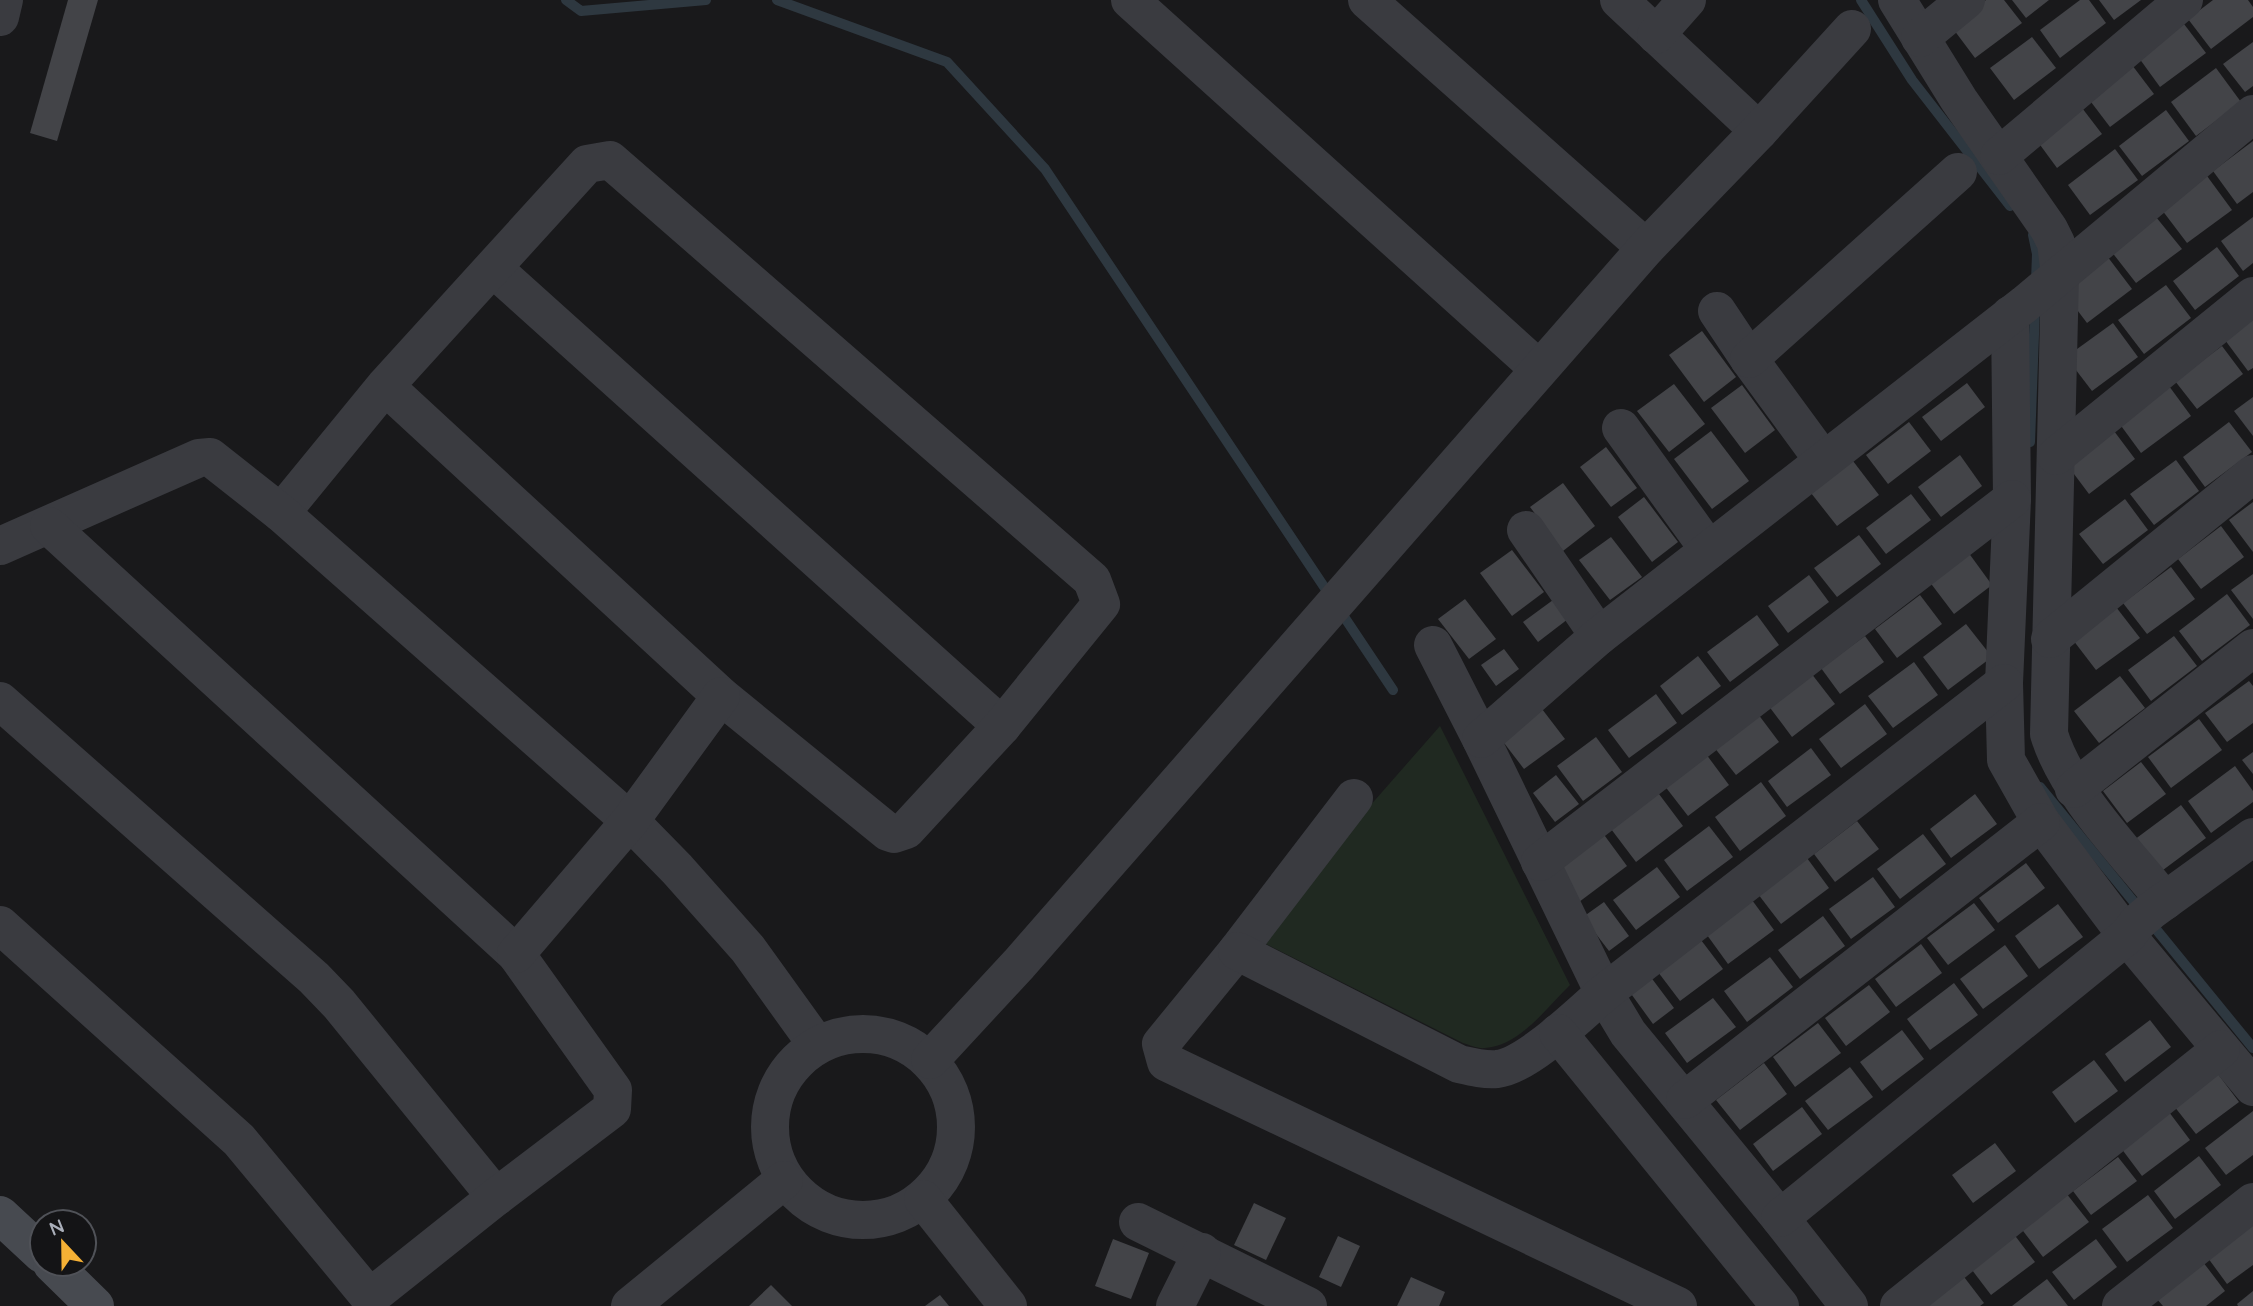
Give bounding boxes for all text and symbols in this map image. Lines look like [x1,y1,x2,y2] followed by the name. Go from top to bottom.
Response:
[28,1208,98,1278] north arrow
[46,1213,68,1241] text: N

